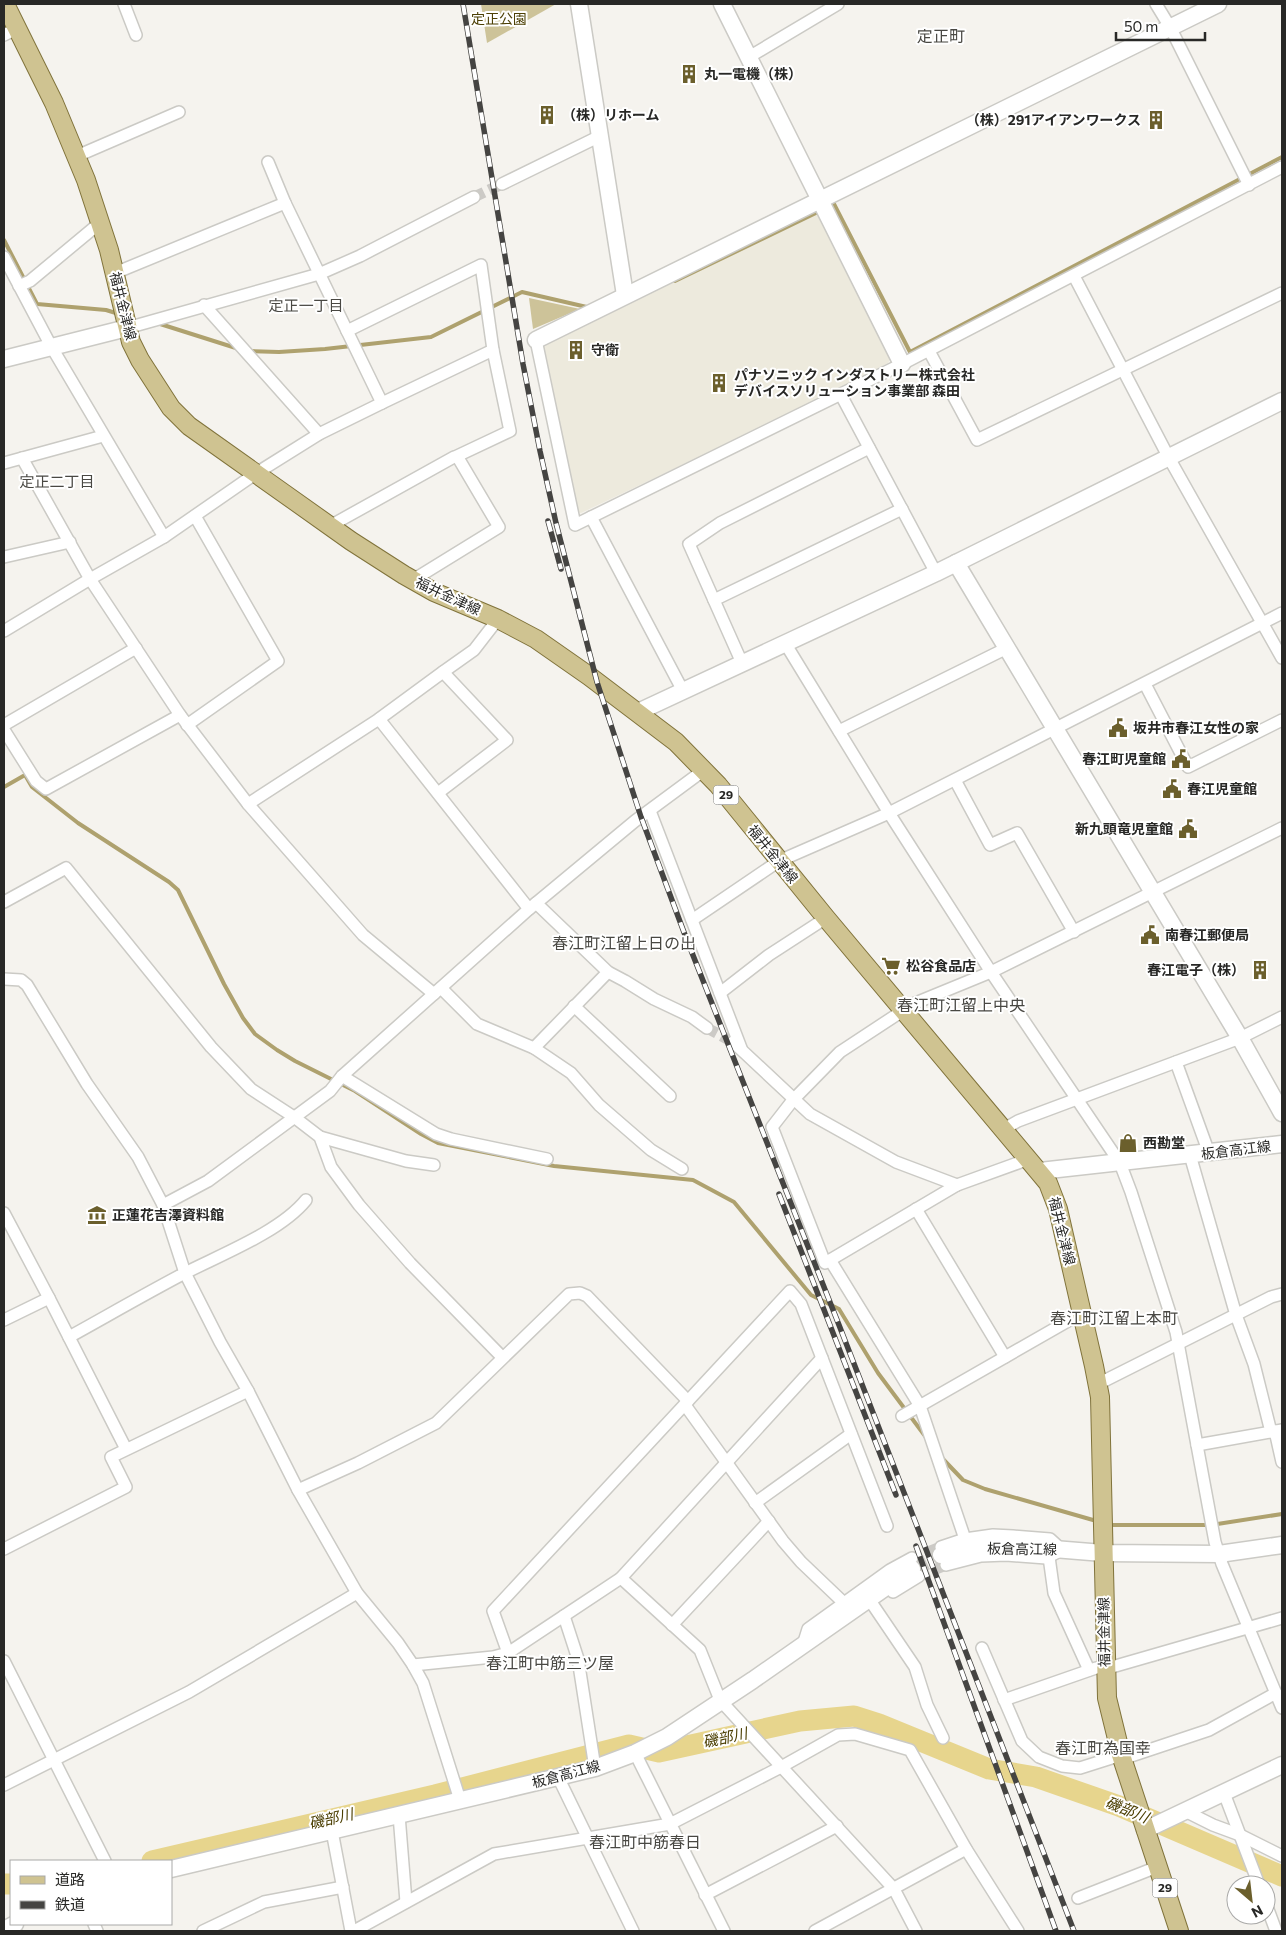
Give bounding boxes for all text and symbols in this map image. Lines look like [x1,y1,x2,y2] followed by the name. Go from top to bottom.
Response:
[471,10,527,27] park label: 定正公園
[1116,10,1205,42] scale bar
[1124,17,1158,35] text: 50 m
[917,26,965,45] district label: 定正町
[678,63,700,85] building icon: 丸一電機（株）
[704,65,802,82] place label: 丸一電機（株）
[536,104,558,126] building icon: （株）リホーム
[562,106,660,123] place label: （株）リホーム
[1145,109,1167,131] building icon: （株）291アイアンワークス
[966,111,1141,128] place label: （株）291アイアンワークス
[107,270,140,342] street label: 福井金津線
[268,296,344,314] district label: 定正一丁目
[565,339,587,361] building icon: 守衛
[591,341,619,358] place label: 守衛
[734,366,975,399] place label: パナソニック インダストリー株式会社 デバイスソリューション事業部 森田
[708,372,730,394] building icon: パナソニック インダストリー株式会社 デバイスソリューション事業部 森田
[19,472,95,490] district label: 定正二丁目
[413,573,484,618] street label: 福井金津線
[1107,717,1129,739] public building icon: 坂井市春江女性の家
[1133,719,1259,736] place label: 坂井市春江女性の家
[1170,748,1192,770] public building icon: 春江町児童館
[1082,750,1166,767] place label: 春江町児童館
[1161,778,1183,800] public building icon: 春江児童館
[1187,780,1257,797] place label: 春江児童館
[714,786,738,804] road number: 29
[1177,818,1199,840] public building icon: 新九頭竜児童館
[1075,820,1173,837] place label: 新九頭竜児童館
[745,821,802,886] street label: 福井金津線
[1139,924,1161,946] public building icon: 南春江郵便局
[1165,926,1249,943] place label: 南春江郵便局
[552,933,696,952] district label: 春江町江留上日の出
[880,955,902,977] supermarket icon: 松谷食品店
[906,957,976,974] place label: 松谷食品店
[1249,959,1271,981] building icon: 春江電子（株）
[1147,961,1245,978] place label: 春江電子（株）
[897,995,1025,1014] district label: 春江町江留上中央
[1117,1132,1139,1154] shop icon: 西勘堂
[1143,1134,1185,1151] place label: 西勘堂
[1200,1137,1272,1162] street label: 板倉高江線
[1046,1195,1079,1267] street label: 福井金津線
[86,1204,108,1226] museum icon: 正蓮花吉澤資料館
[112,1206,224,1223] place label: 正蓮花吉澤資料館
[1050,1308,1178,1327] district label: 春江町江留上本町
[987,1539,1057,1558] street label: 板倉高江線
[1094,1597,1113,1667] street label: 福井金津線
[486,1653,614,1672] district label: 春江町中筋三ツ屋
[701,1723,751,1751] water label: 磯部川
[1055,1738,1151,1757] district label: 春江町為国幸
[530,1756,602,1791] street label: 板倉高江線
[1103,1792,1153,1827] water label: 磯部川
[307,1804,357,1832] water label: 磯部川
[589,1832,701,1851] district label: 春江町中筋春日
[10,1860,172,1925] legend
[55,1870,85,1888] text: 道路
[1226,1875,1276,1925] north arrow
[1152,1879,1178,1898] road number: 29
[55,1895,85,1913] text: 鉄道
[1249,1902,1266,1922] text: N

